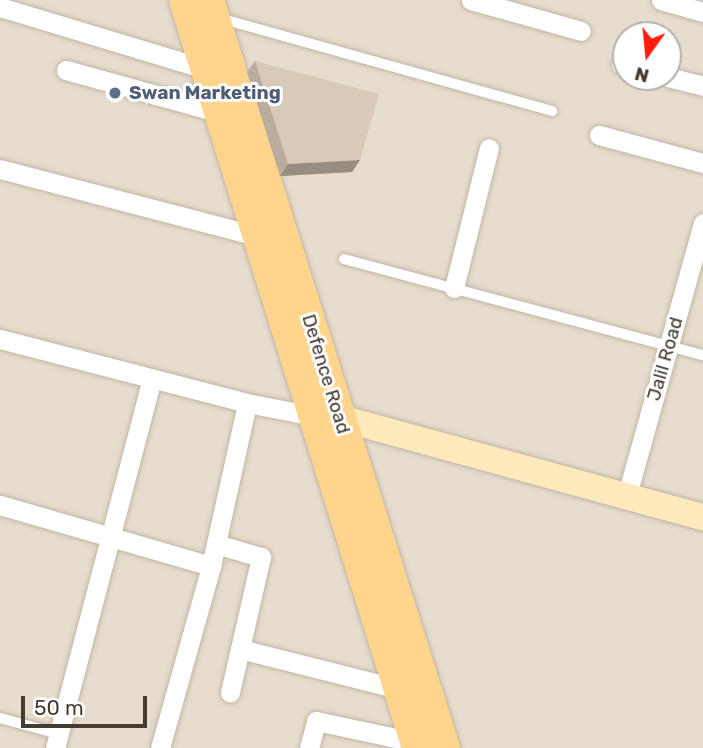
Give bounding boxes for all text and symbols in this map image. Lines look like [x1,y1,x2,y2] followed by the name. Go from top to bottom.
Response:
[612,21,682,91] north arrow
[632,62,652,88] text: N
[129,82,281,104] place label: Swan Marketing
[107,85,123,101] marker: Swan Marketing
[297,312,355,436] street label: Defence Road
[642,315,688,403] street label: Jalil Road
[24,682,150,726] scale bar
[34,695,84,720] text: 50 m

